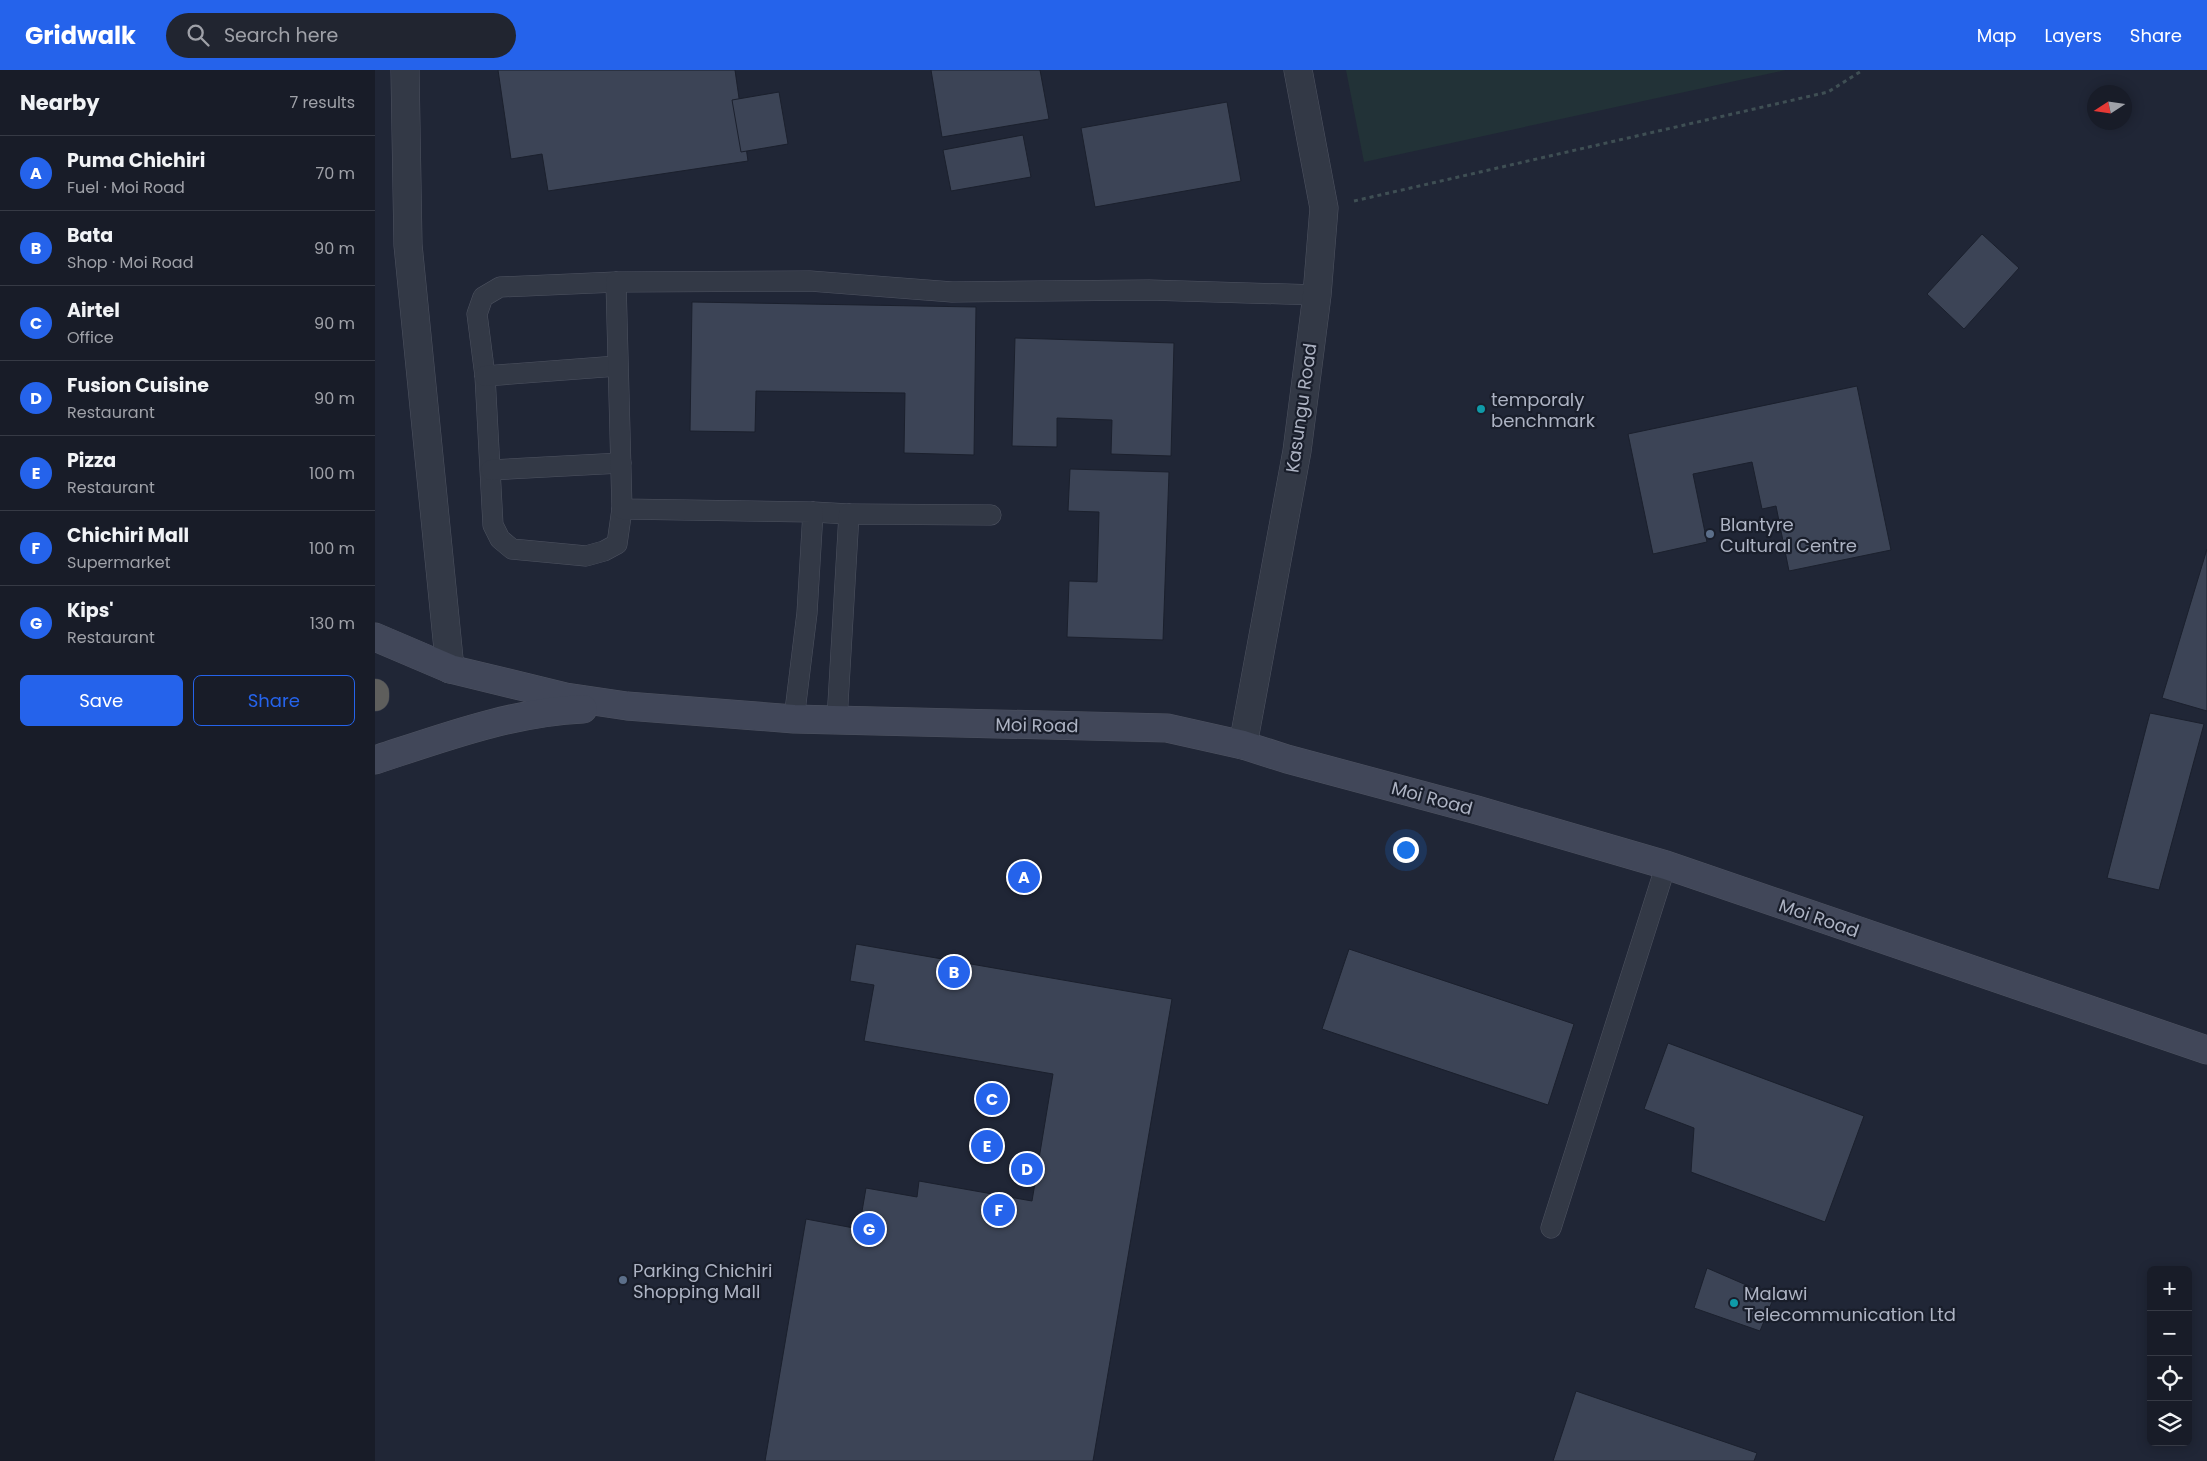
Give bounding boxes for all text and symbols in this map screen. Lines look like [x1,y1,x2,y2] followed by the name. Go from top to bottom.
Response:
[166,13,516,58] search box
[25,19,136,52] text: Gridwalk
[184,21,212,49] icon: search
[224,22,338,49] text: Search here
[1977,23,2017,48] text: Map
[2045,23,2102,48] text: Layers
[2130,23,2182,48] text: Share
[2087,85,2132,130] north arrow
[20,88,100,117] text: Nearby
[289,91,355,114] text: 7 results
[67,147,205,174] text: Puma Chichiri
[30,162,42,185] text: A
[315,162,355,185] text: 70 m
[67,176,185,199] text: Fuel · Moi Road
[67,222,113,249] text: Bata
[31,237,41,260] text: B
[314,237,355,260] text: 90 m
[67,251,193,274] text: Shop · Moi Road
[67,297,120,324] text: Airtel
[30,312,42,335] text: C
[314,312,355,335] text: 90 m
[67,326,114,349] text: Office
[1280,342,1322,474] street label: Kasungu Road
[67,372,209,399] text: Fusion Cuisine
[30,387,42,410] text: D
[314,387,355,410] text: 90 m
[1491,387,1596,433] place label: temporaly benchmark
[67,401,155,424] text: Restaurant
[1475,403,1487,415] marker: temporaly benchmark
[67,447,116,474] text: Pizza
[32,462,40,485] text: E
[309,462,355,485] text: 100 m
[67,476,155,499] text: Restaurant
[1720,512,1857,558] place label: Blantyre Cultural Centre
[67,522,189,549] text: Chichiri Mall
[1704,528,1716,540] marker: Blantyre Cultural Centre
[32,537,40,560] text: F
[309,537,355,560] text: 100 m
[67,551,171,574] text: Supermarket
[67,597,114,624] text: Kips'
[30,612,42,635] text: G
[310,612,355,635] text: 130 m
[67,626,155,649] text: Restaurant
[20,675,183,726] button: Save
[193,675,355,726] button: Share
[995,712,1079,738] street label: Moi Road
[1389,775,1475,821] street label: Moi Road
[1393,837,1419,863] your location
[1008,858,1040,896] pin: A
[1776,893,1862,943] street label: Moi Road
[938,953,970,991] pin: B
[976,1080,1008,1118] pin: C
[971,1127,1003,1165] pin: E
[1011,1150,1043,1188] pin: D
[983,1191,1015,1229] pin: F
[853,1210,885,1248] pin: G
[633,1258,772,1304] place label: Parking Chichiri Shopping Mall
[2147,1266,2192,1446] map controls
[2147,1266,2192,1311] button: +
[617,1274,629,1286] marker: Parking Chichiri Shopping Mall
[1744,1281,1956,1327] place label: Malawi Telecommunication Ltd
[1728,1297,1740,1309] marker: Malawi Telecommunication Ltd
[2147,1311,2192,1356] button: −
[2147,1356,2192,1401] button: locate
[2147,1401,2192,1446] button: layers

